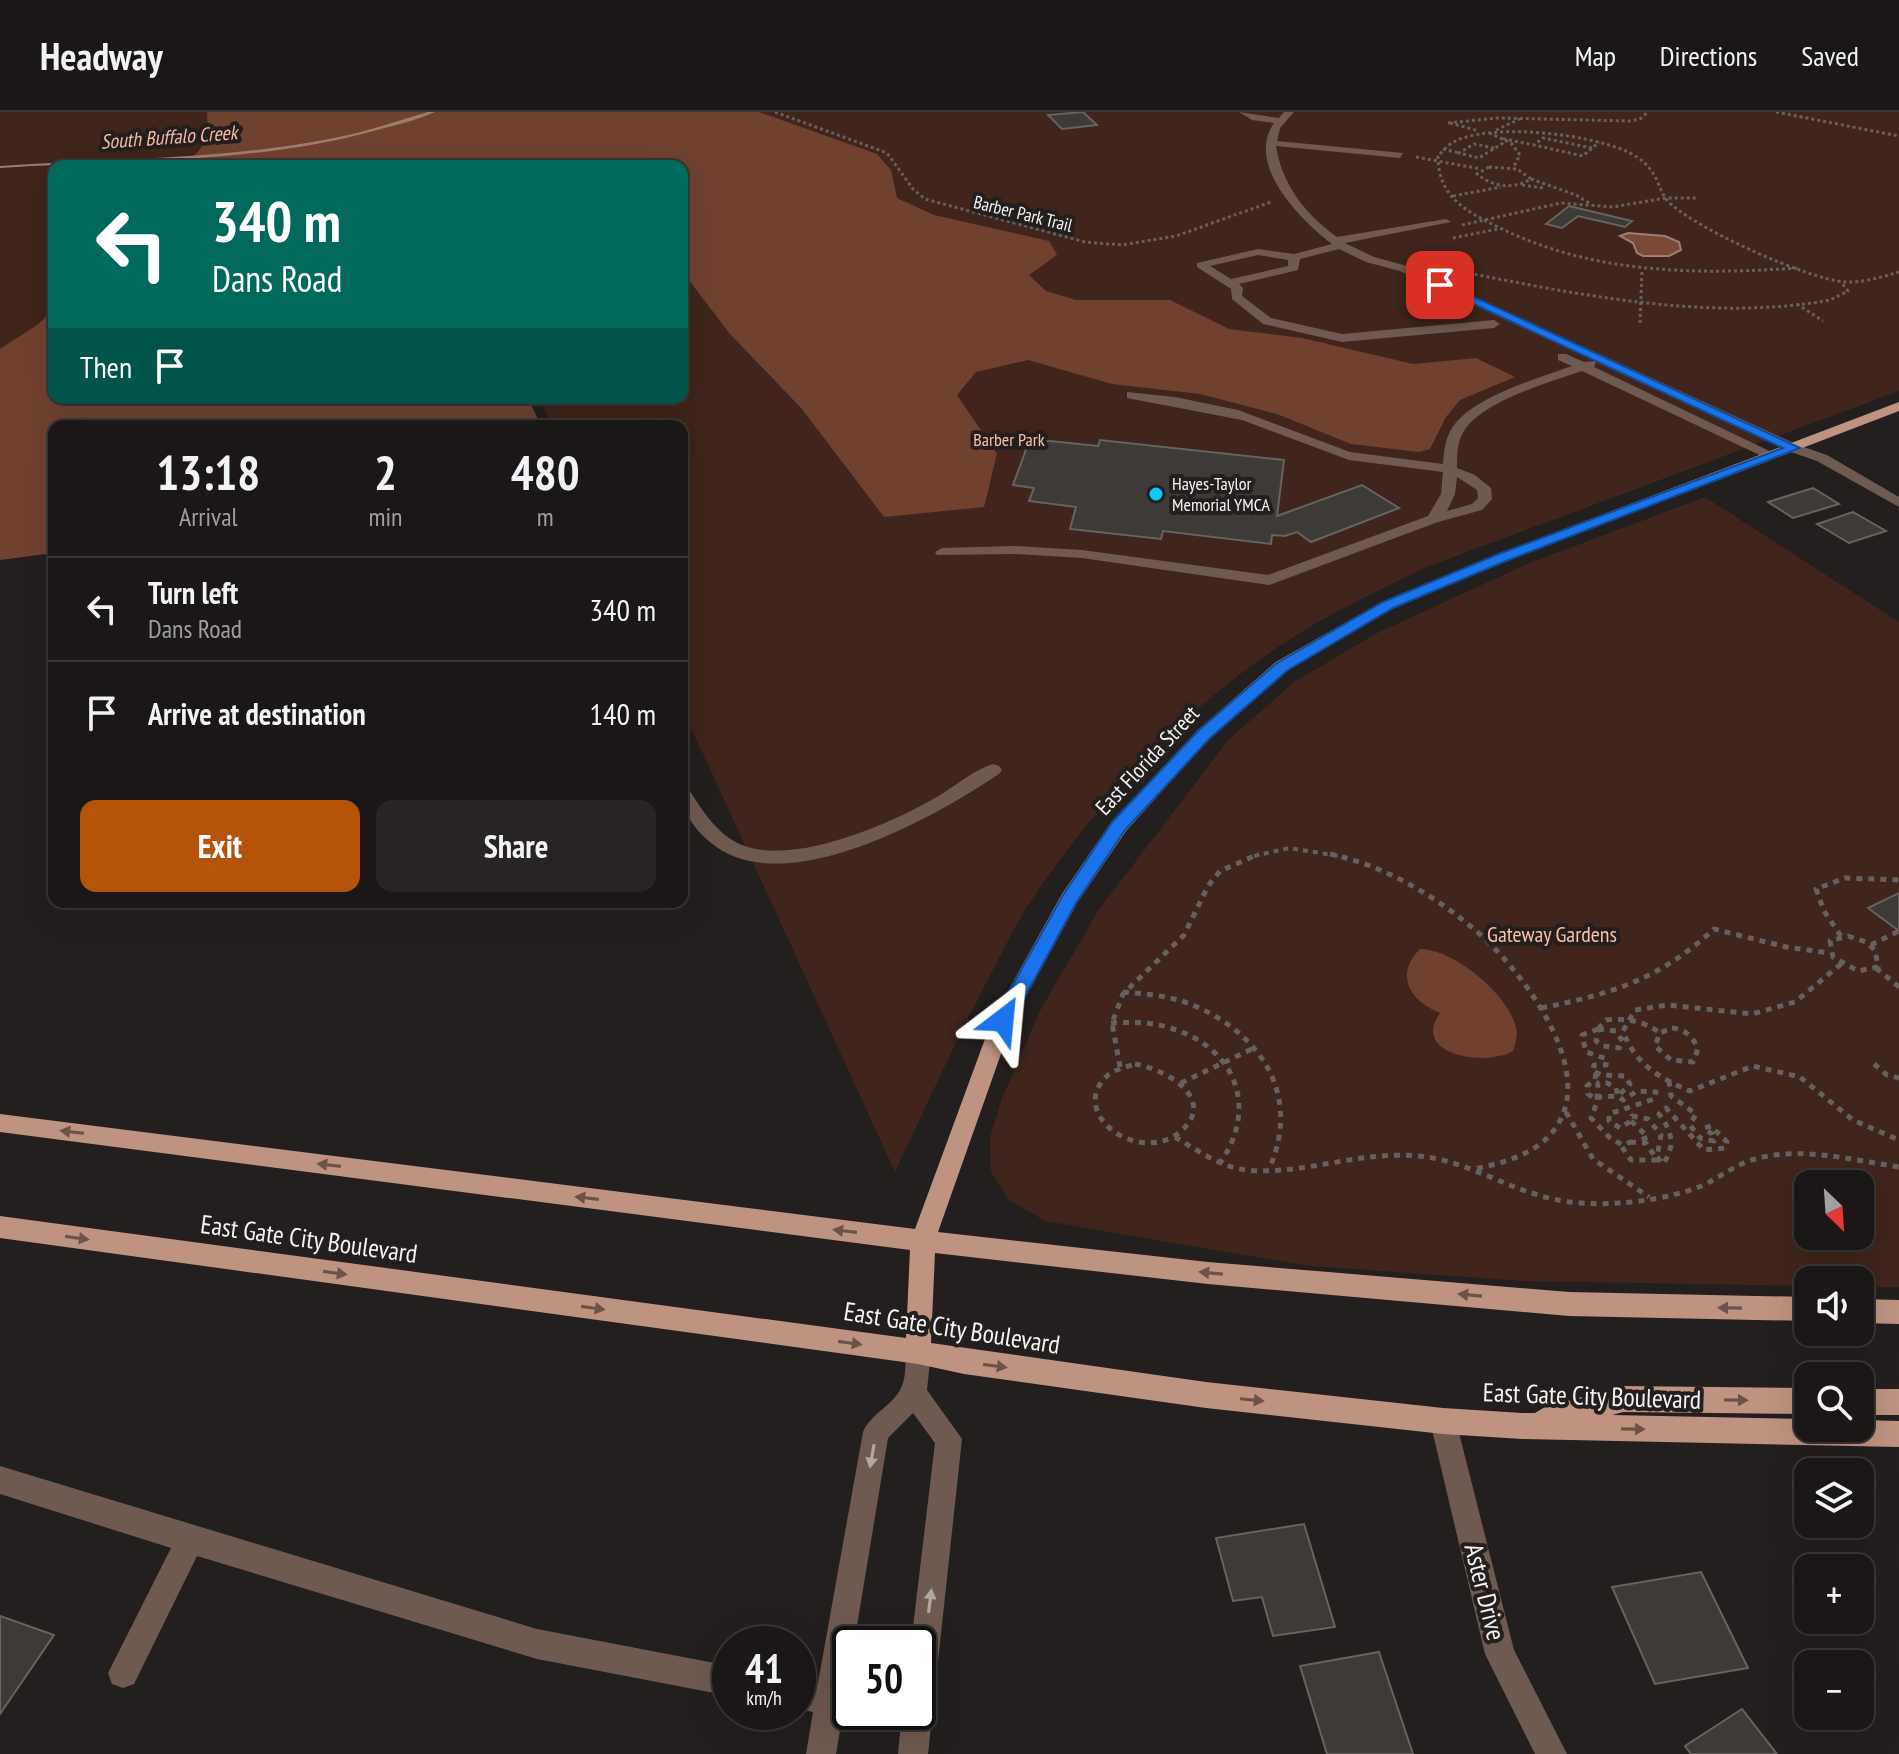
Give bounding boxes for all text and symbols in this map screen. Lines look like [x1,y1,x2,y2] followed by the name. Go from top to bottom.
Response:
[40,31,163,80] text: Headway
[1575,37,1616,74] text: Map
[1660,37,1757,74] text: Directions
[1801,37,1859,74] text: Saved
[100,119,240,155] water label: South Buffalo Creek
[212,185,341,257] text: 340 m
[971,190,1076,237] street label: Barber Park Trail
[80,192,184,296] icon: left
[1406,251,1474,319] pin
[212,255,342,302] text: Dans Road
[1418,263,1462,307] icon: arrive
[148,344,192,388] icon: arrive
[80,347,132,386] text: Then
[973,428,1045,451] park label: Barber Park
[156,441,260,503] text: 13:18
[374,441,397,503] text: 2
[511,441,580,503] text: 480
[1172,472,1270,516] place label: Hayes-Taylor Memorial YMCA
[1147,485,1165,503] marker: Hayes-Taylor Memorial YMCA
[179,500,238,533] text: Arrival
[368,500,402,533] text: min
[537,500,554,533] text: m
[148,573,238,612] text: Turn left
[80,587,124,631] icon: left
[590,590,656,629] text: 340 m
[148,612,242,645] text: Dans Road
[80,691,124,735] icon: arrive
[148,694,366,733] text: Arrive at destination
[590,694,656,733] text: 140 m
[1089,699,1205,821] street label: East Florida Street
[80,800,360,892] button: Exit
[376,800,656,892] button: Share
[1487,920,1617,948] park label: Gateway Gardens
[961,978,1045,1062] position arrow
[59,1125,84,1138] one-way arrow
[317,1158,342,1171] one-way arrow
[1794,1170,1874,1250] north arrow
[1794,1170,1874,1730] map controls
[574,1191,599,1204] one-way arrow
[199,1207,420,1270] street label: East Gate City Boulevard
[832,1224,857,1237] one-way arrow
[65,1232,90,1245] one-way arrow
[1794,1266,1874,1346] button: sound
[323,1267,348,1280] one-way arrow
[1198,1267,1223,1280] one-way arrow
[1457,1289,1482,1302] one-way arrow
[842,1294,1063,1361] street label: East Gate City Boulevard
[1717,1301,1742,1314] one-way arrow
[580,1302,605,1315] one-way arrow
[838,1337,863,1350] one-way arrow
[983,1360,1008,1373] one-way arrow
[1794,1362,1874,1442] button: search
[1482,1375,1702,1416] street label: East Gate City Boulevard
[1240,1393,1265,1406] one-way arrow
[1724,1394,1749,1407] one-way arrow
[1621,1422,1646,1435] one-way arrow
[866,1444,878,1469] one-way arrow
[1794,1458,1874,1538] button: layers
[1458,1540,1513,1644] street label: Aster Drive
[1794,1554,1874,1634] button: +
[924,1588,937,1613] one-way arrow
[832,1626,936,1730] speed limit sign: 50
[745,1642,783,1694] text: 41
[1794,1650,1874,1730] button: −
[746,1685,782,1711] text: km/h

